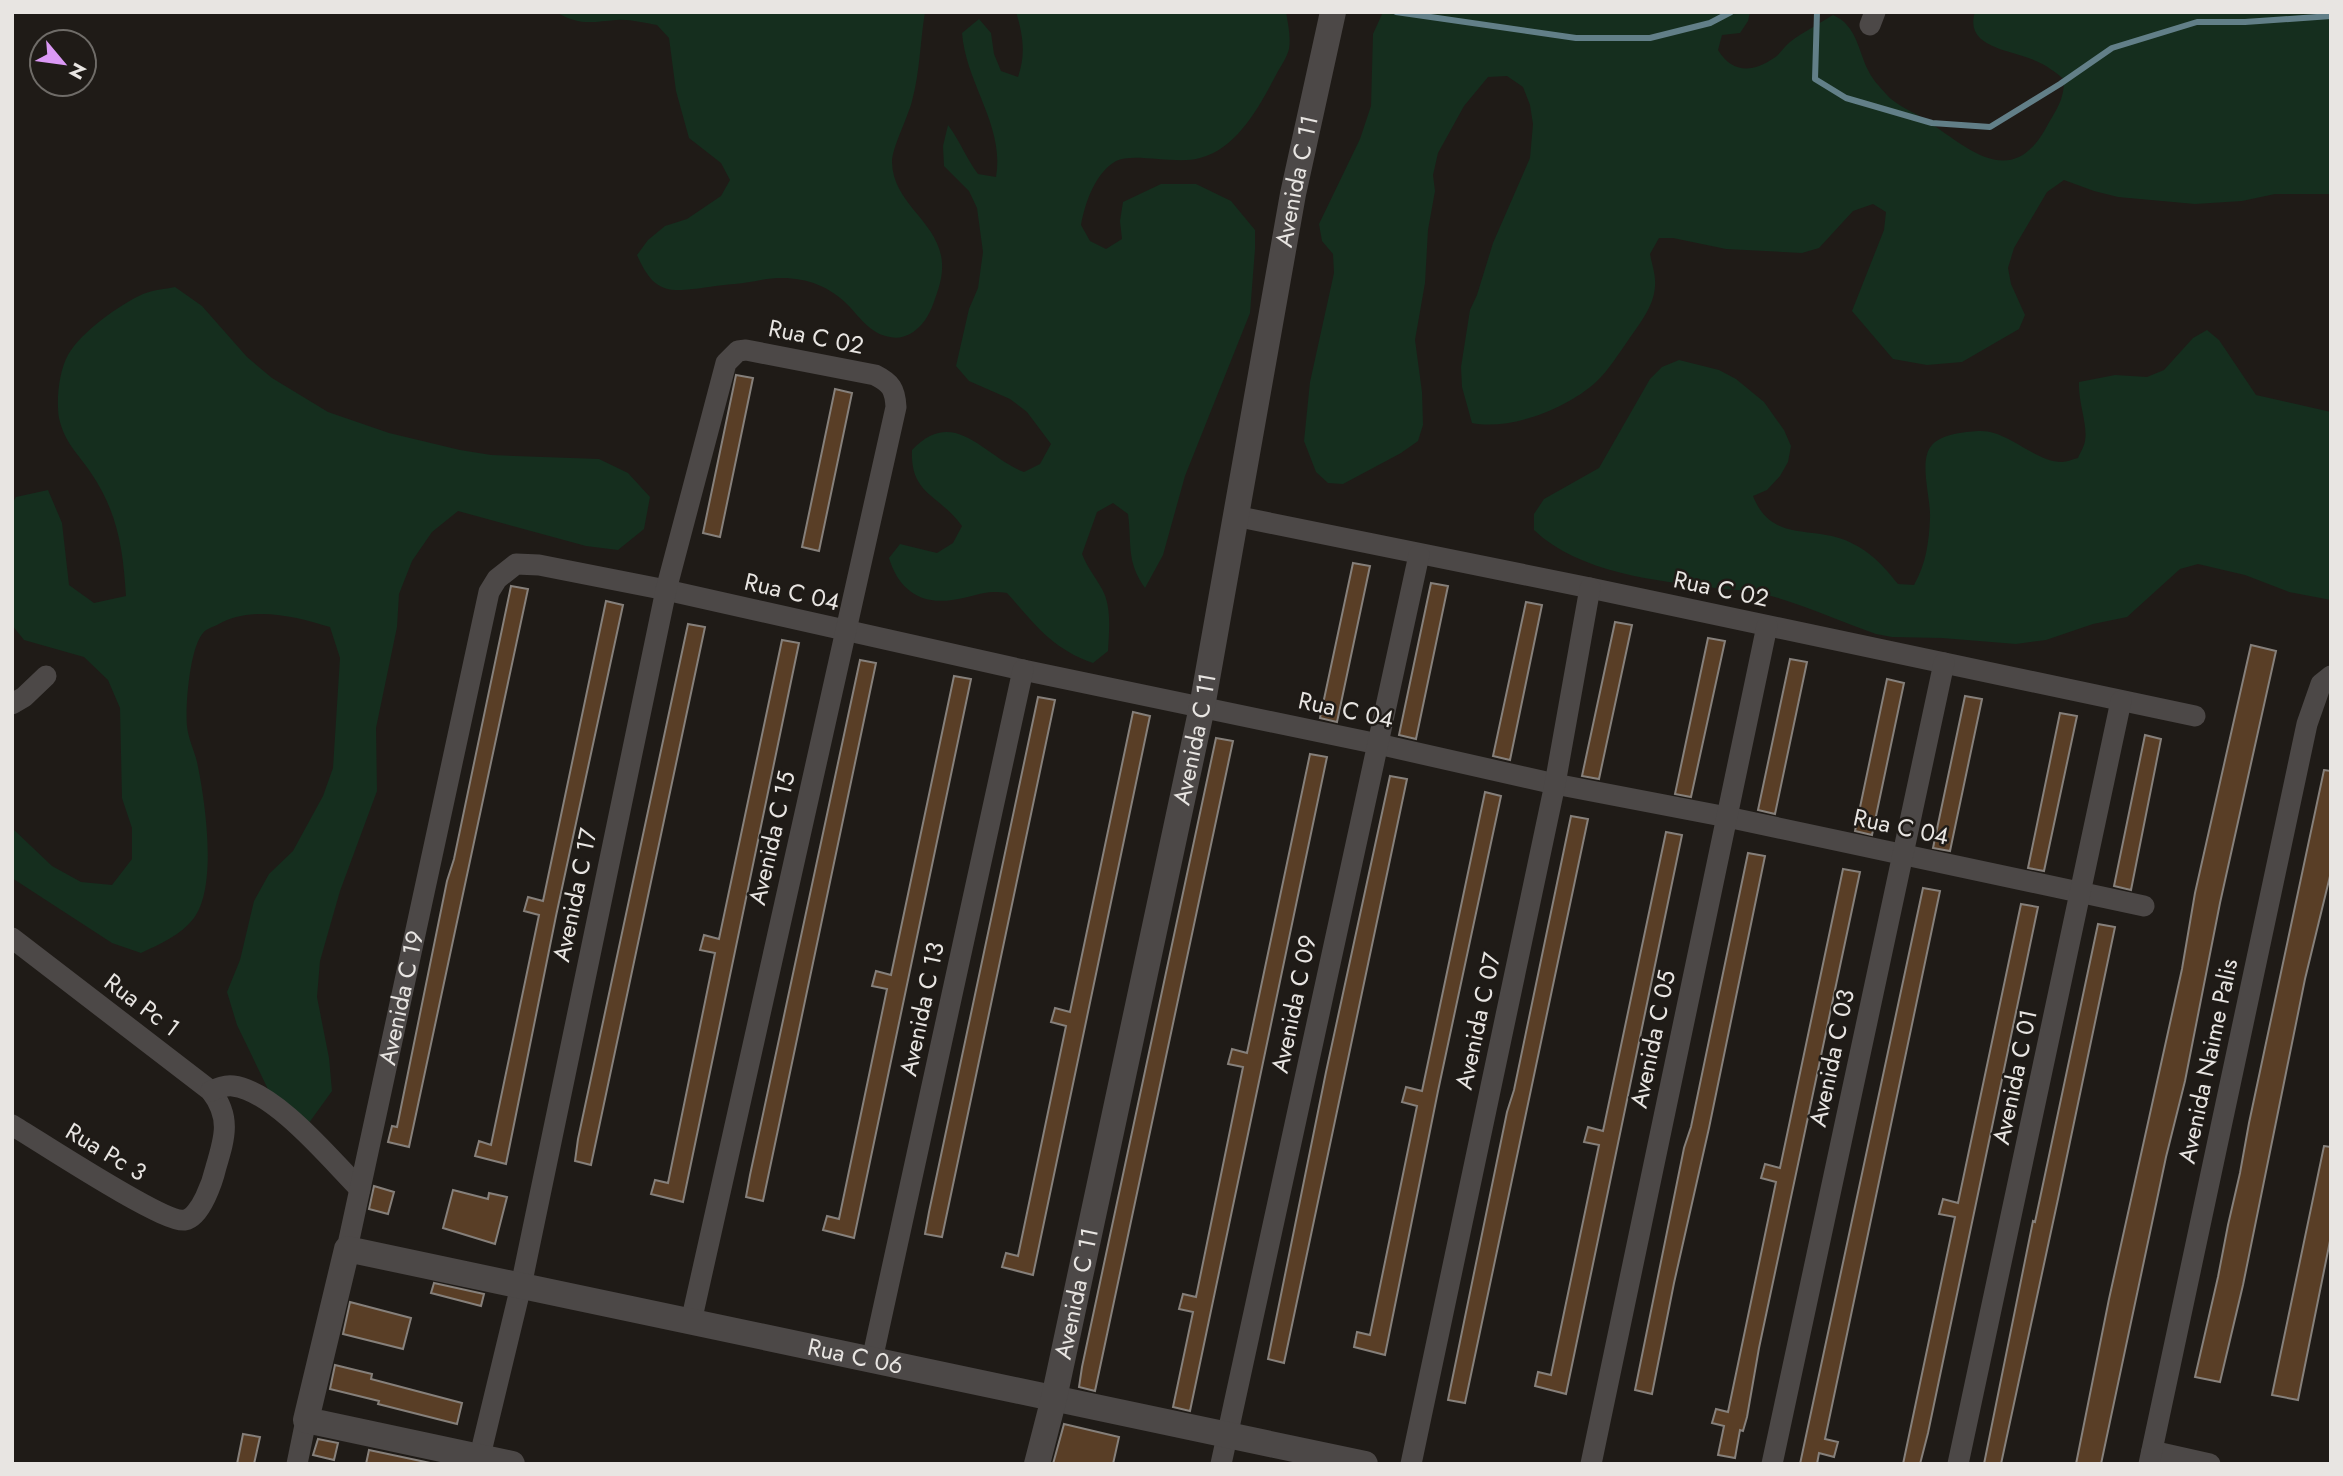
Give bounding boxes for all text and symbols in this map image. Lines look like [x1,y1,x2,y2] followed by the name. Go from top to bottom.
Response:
[28,28,98,98] north arrow
[62,58,93,84] text: N
[1266,112,1327,250] street label: Avenida C 11
[765,310,867,363] street label: Rua C 02
[1670,561,1772,616] street label: Rua C 02
[741,564,843,619] street label: Rua C 04
[1164,670,1225,808] street label: Avenida C 11
[1295,682,1397,737] street label: Rua C 04
[739,767,804,908] street label: Avenida C 15
[1850,799,1952,854] street label: Rua C 04
[543,825,606,965] street label: Avenida C 17
[369,927,432,1068] street label: Avenida C 19
[1262,932,1325,1076] street label: Avenida C 09
[890,939,953,1079] street label: Avenida C 13
[1446,949,1509,1093] street label: Avenida C 07
[2169,955,2246,1167] street label: Avenida Naime Palis
[97,965,187,1045] street label: Rua Pc 1
[1621,967,1684,1111] street label: Avenida C 05
[1800,986,1863,1130] street label: Avenida C 03
[1983,1006,2046,1148] street label: Avenida C 01
[59,1114,153,1189] street label: Rua Pc 3
[1045,1224,1107,1362] street label: Avenida C 11
[804,1329,906,1383] street label: Rua C 06

